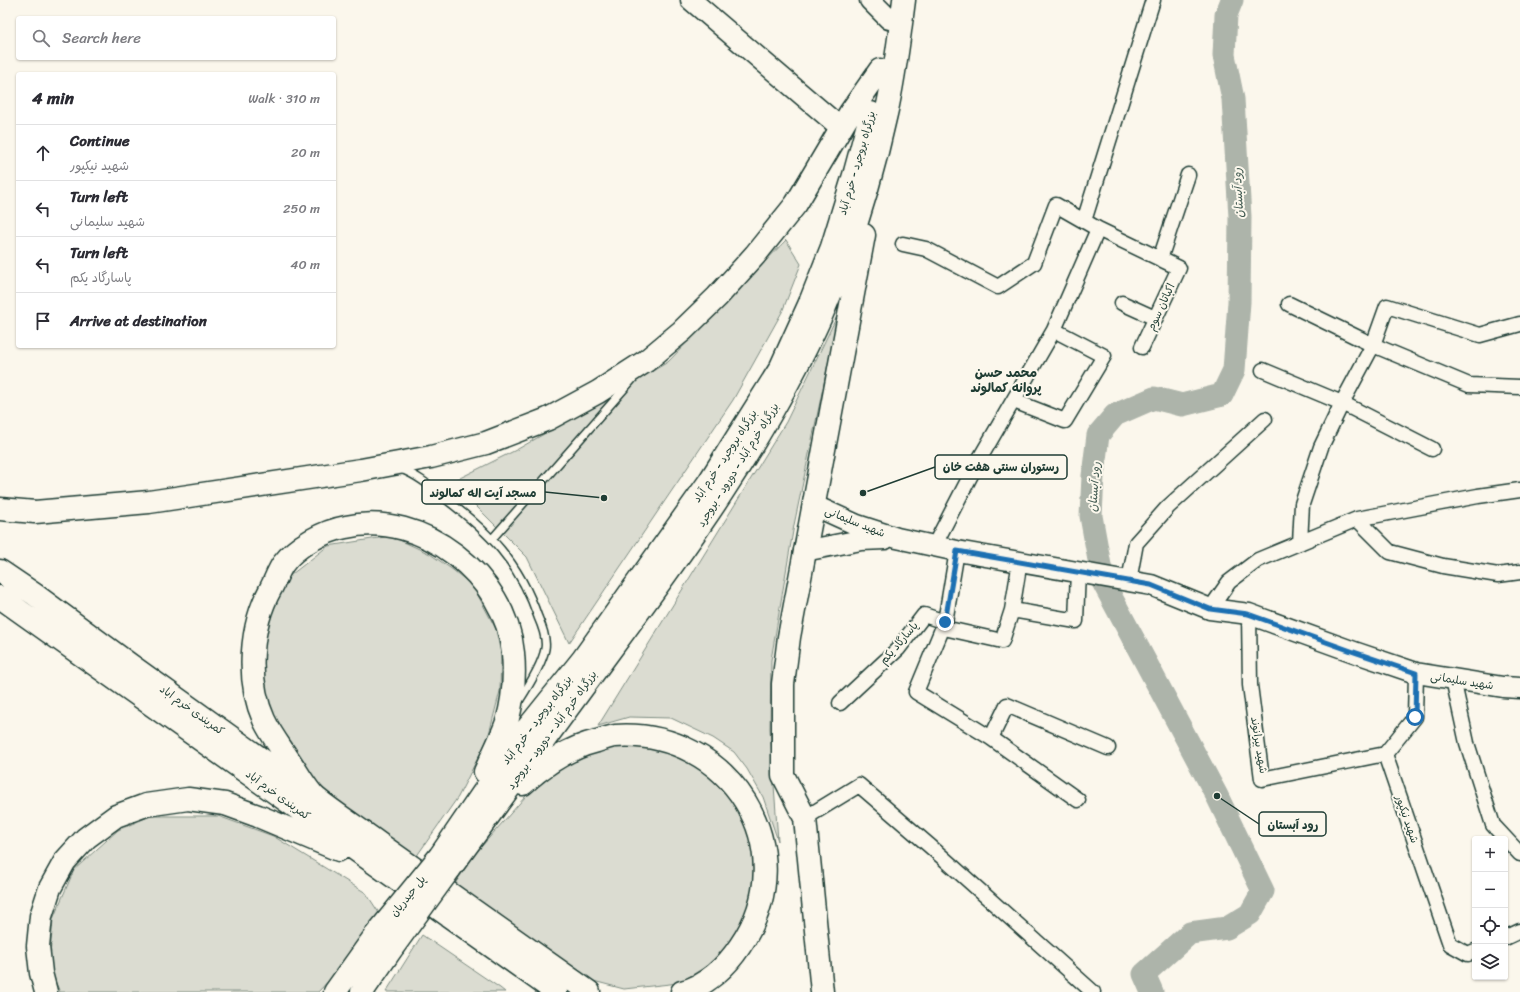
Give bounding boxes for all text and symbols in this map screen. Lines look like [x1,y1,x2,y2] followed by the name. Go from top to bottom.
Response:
[16,16,336,60] search box
[62,25,141,51] text: Search here
[30,27,52,49] icon: search
[32,83,74,113] text: 4 min
[248,87,320,110] text: Walk · 310 m
[833,109,881,217] street label: بزرگراه بروجرد - خرم آباد
[70,128,130,154] text: Continue
[291,141,320,164] text: 20 m
[32,142,54,164] icon: ahead
[70,154,129,177] text: شهید نیکپور
[1226,167,1250,219] water label: رود آبستان
[70,184,128,210] text: Turn left
[283,197,320,220] text: 250 m
[32,198,54,220] icon: left
[70,210,145,233] text: شهید سلیمانی
[70,240,128,266] text: Turn left
[290,253,320,276] text: 40 m
[32,254,54,276] icon: left
[70,266,131,289] text: پاسارگاد یکم
[1142,280,1180,334] street label: اکباتان سوم
[70,308,207,334] text: Arrive at destination
[32,310,54,332] icon: arrive
[971,361,1042,399] district label: محمد حسن پروانه کمالوند
[692,399,784,531] street label: بزرگراه خرم آباد - دورود - بروجرد
[688,406,762,506] street label: بزرگراه بروجرد - خرم آباد
[935,455,1067,479] callout: رستوران سنتی هفت خان
[943,456,1060,478] text: رستوران سنتی هفت خان
[1081,461,1107,513] water label: رود آبستان
[422,480,545,504] callout: مسجد آیت اله کمالوند
[430,482,536,504] text: مسجد آیت اله کمالوند
[822,501,888,543] street label: شهید سلیمانی
[936,613,954,631] route end
[875,617,923,669] street label: پاسارگاد یکم
[502,666,602,794] street label: بزرگراه خرم آباد - دورود - بروجرد
[1429,667,1495,695] street label: شهید سلیمانی
[497,671,577,769] street label: بزرگراه بروجرد - خرم آباد
[156,680,229,740] street label: کمربندی خرم اباد
[1406,708,1424,726] route start
[1245,715,1273,775] street label: شهید بیرانوند
[242,765,315,825] street label: کمربندی خرم آباد
[1390,791,1424,846] street label: شهید نیکپور
[1259,812,1326,836] callout: رود آبستان
[1268,814,1319,836] text: رود آبستان
[1472,836,1508,980] map controls
[1472,836,1508,872] button: +
[385,871,431,921] street label: پل حیدریان
[1472,872,1508,908] button: −
[1472,908,1508,944] button: locate
[1472,944,1508,980] button: layers

